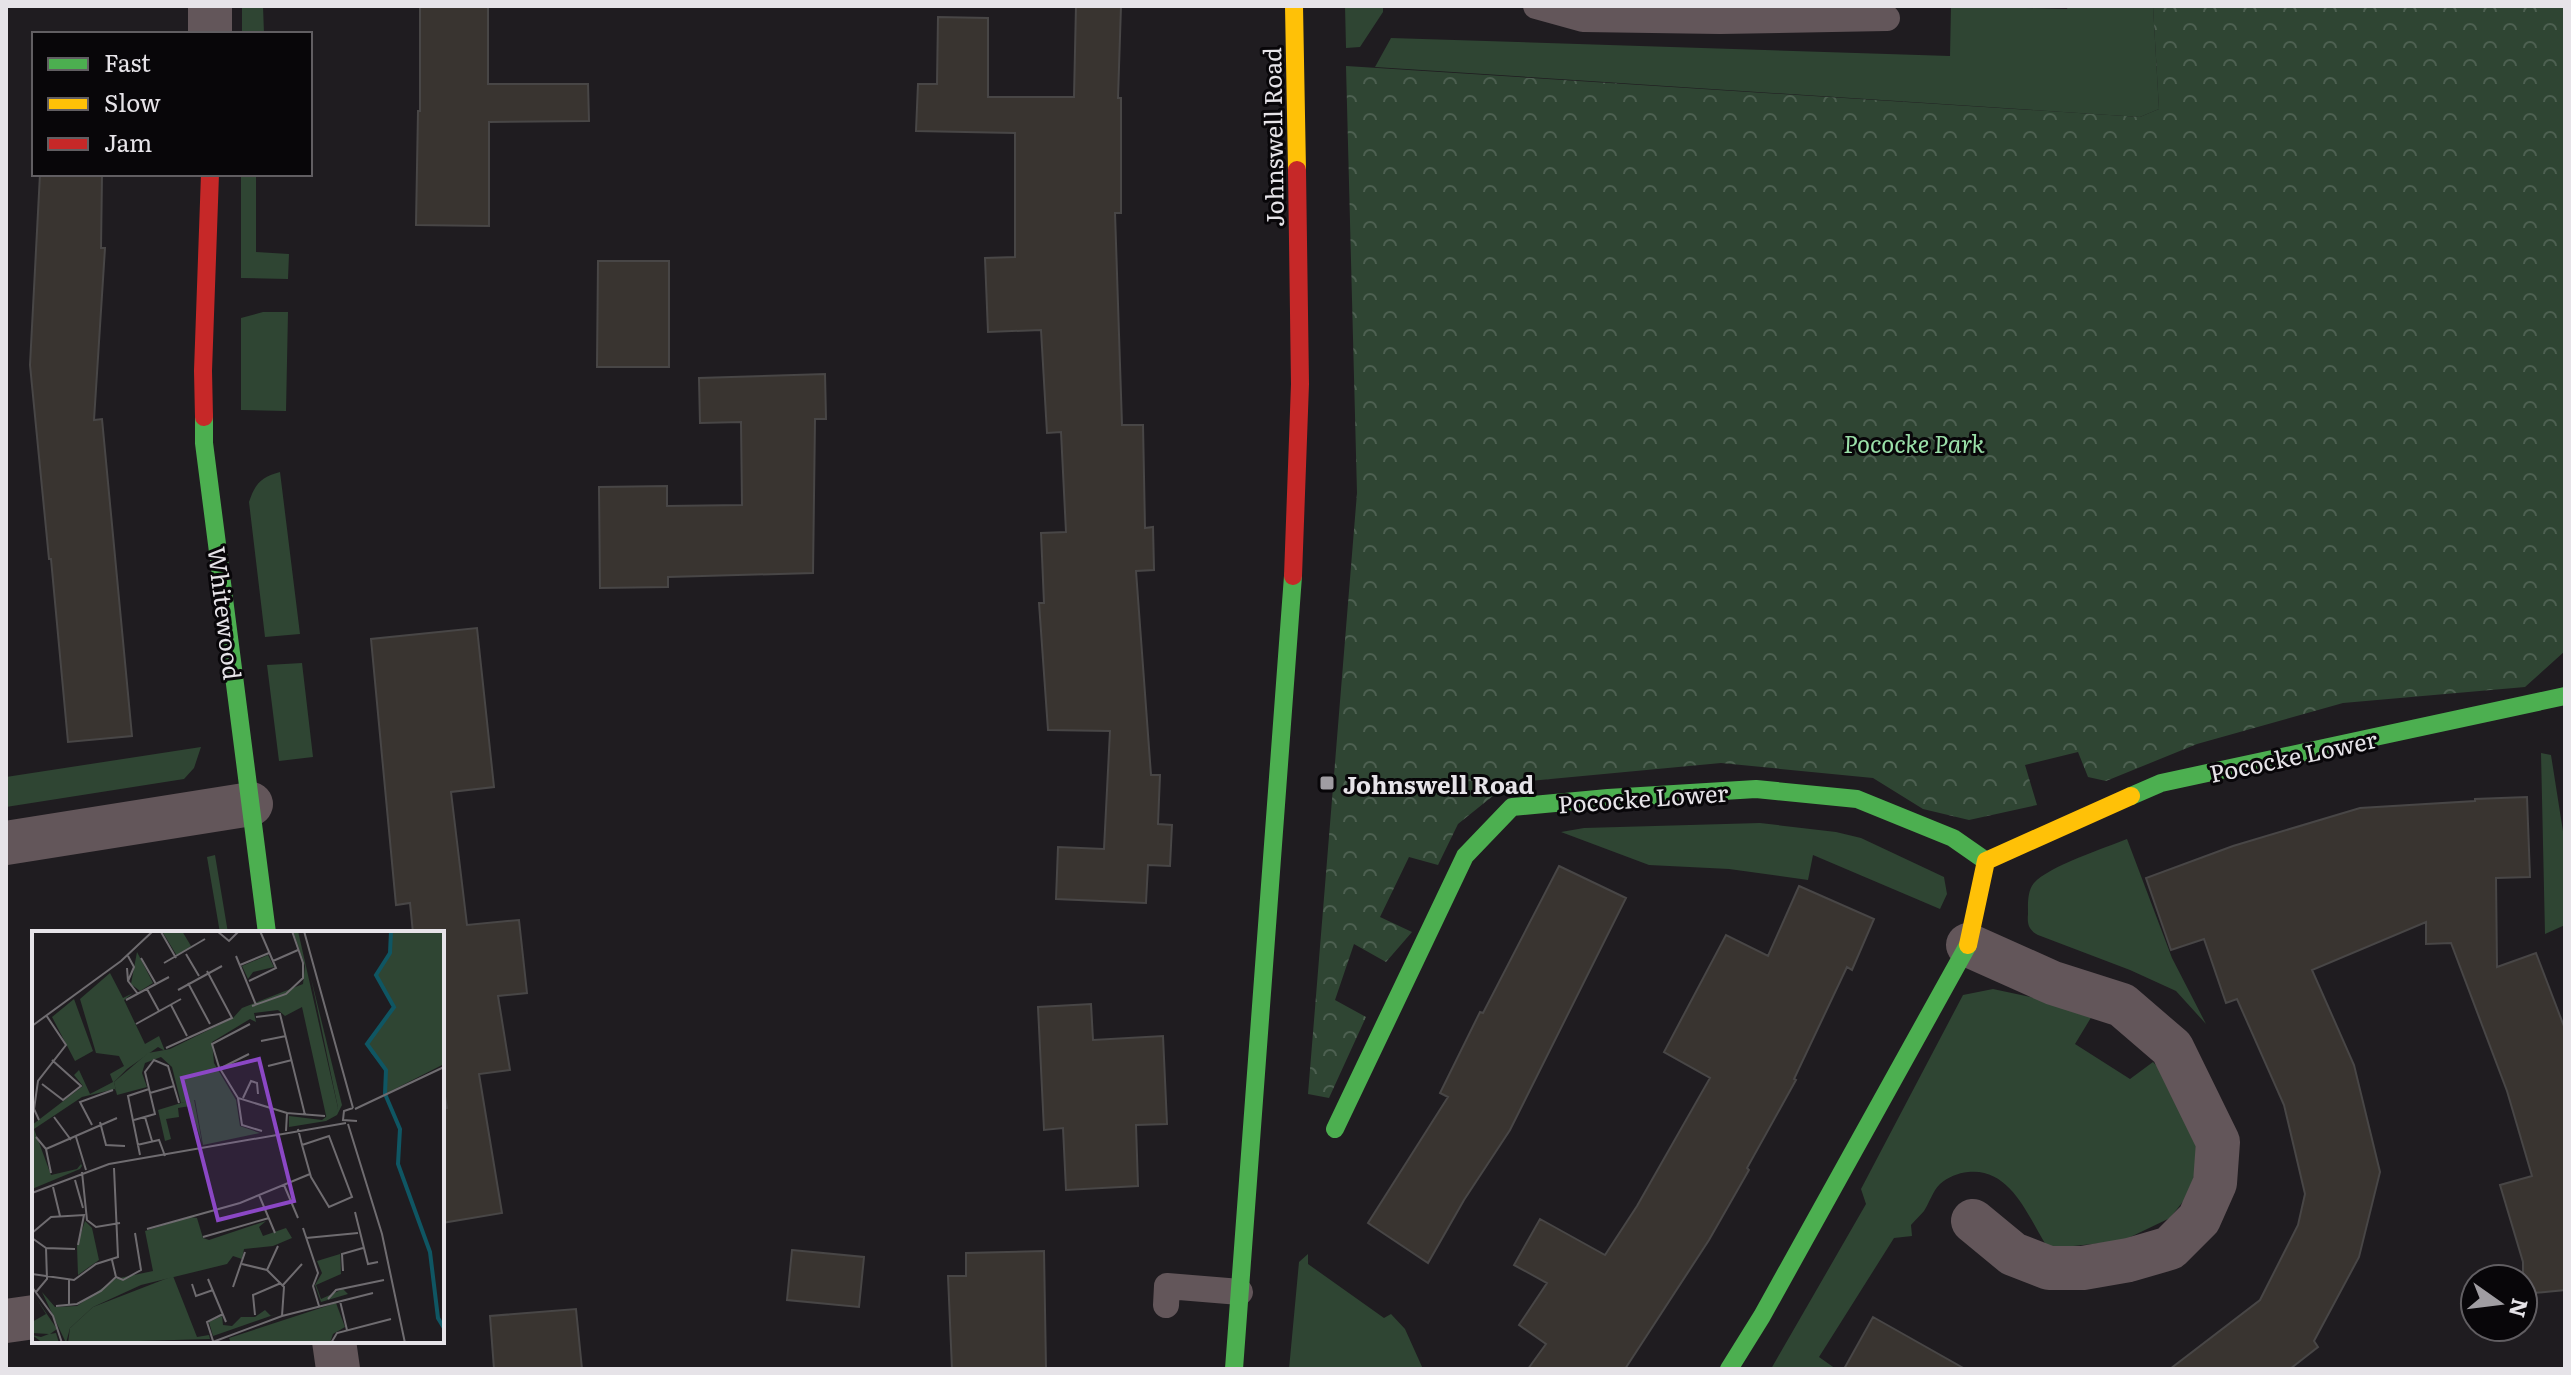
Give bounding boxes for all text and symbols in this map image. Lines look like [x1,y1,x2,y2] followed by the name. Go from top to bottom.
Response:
[32,32,312,176] legend
[104,44,151,79] text: Fast
[1253,47,1291,227] street label: Johnswell Road
[104,84,161,119] text: Slow
[104,124,152,159] text: Jam
[1843,425,1986,460] park label: Pococke Park
[200,544,252,682] street label: Whitewood
[2206,720,2381,790] street label: Pococke Lower
[1343,766,1535,801] place label: Johnswell Road
[1318,774,1336,792] marker: Johnswell Road
[1557,774,1730,820] street label: Pococke Lower
[32,931,444,1343] inset map
[2459,1263,2539,1343] north arrow
[2502,1295,2538,1321] text: N

